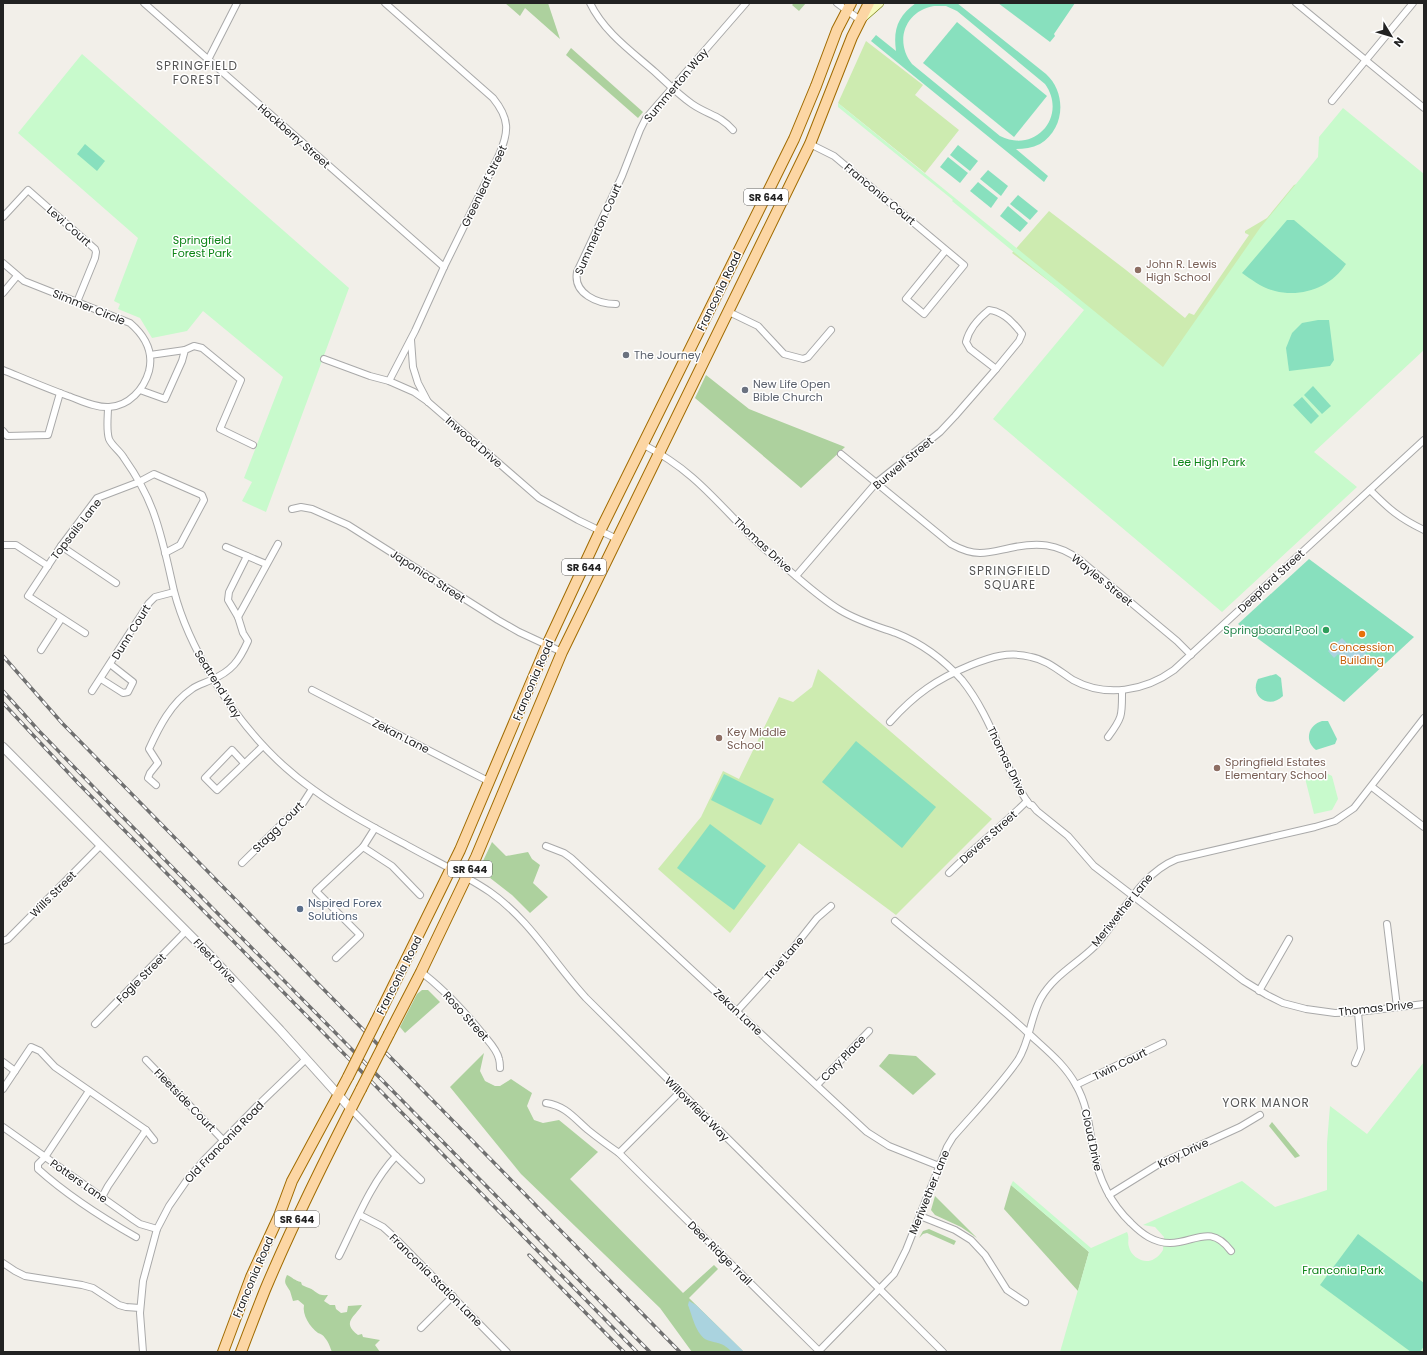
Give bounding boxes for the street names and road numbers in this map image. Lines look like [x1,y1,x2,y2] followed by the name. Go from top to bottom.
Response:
[640,44,712,126] street label: Summerton Way
[254,100,334,172] street label: Hackberry Street
[457,142,511,230] street label: Greenleaf Street
[841,159,919,229] street label: Franconia Court
[571,181,625,277] street label: Summerton Court
[744,189,788,205] road number: SR 644
[43,202,95,250] street label: Levi Court
[693,249,745,333] street label: Franconia Road
[50,285,128,329] street label: Simmer Circle
[442,413,506,471] street label: Inwood Drive
[869,433,937,493] street label: Burwell Street
[47,495,105,563] street label: Topsails Lane
[730,514,796,577] street label: Thomas Drive
[387,546,469,606] street label: Japonica Street
[1234,546,1308,616] street label: Deepford Street
[1068,550,1136,610] street label: Wayles Street
[562,559,606,575] road number: SR 644
[108,601,154,663] street label: Dunn Court
[509,637,557,723] street label: Franconia Road
[191,647,246,722] street label: Seatrend Way
[370,715,432,757] street label: Zekan Lane
[983,724,1031,798] street label: Thomas Drive
[249,798,307,856] street label: Stagg Court
[956,807,1020,867] street label: Devers Street
[448,861,492,877] road number: SR 644
[26,867,80,921] street label: Wills Street
[1087,870,1157,950] street label: Meriwether Lane
[372,933,426,1017] street label: Franconia Road
[761,933,808,983] street label: True Lane
[190,935,240,987] street label: Fleet Drive
[112,949,170,1007] street label: Fogle Street
[710,985,766,1039] street label: Zekan Lane
[439,988,493,1044] street label: Roso Street
[1338,996,1414,1020] street label: Thomas Drive
[817,1031,869,1085] street label: Cory Place
[1090,1044,1150,1084] street label: Twin Court
[151,1065,219,1135] street label: Fleetside Court
[661,1073,733,1145] street label: Willowfield Way
[181,1097,267,1187] street label: Old Franconia Road
[1078,1107,1106,1173] street label: Cloud Drive
[1155,1134,1211,1172] street label: Kroy Drive
[905,1147,953,1237] street label: Meriwether Lane
[47,1155,111,1207] street label: Potters Lane
[275,1211,319,1227] road number: SR 644
[684,1217,756,1289] street label: Deer Ridge Trail
[386,1230,486,1330] street label: Franconia Station Lane
[229,1234,277,1320] street label: Franconia Road

